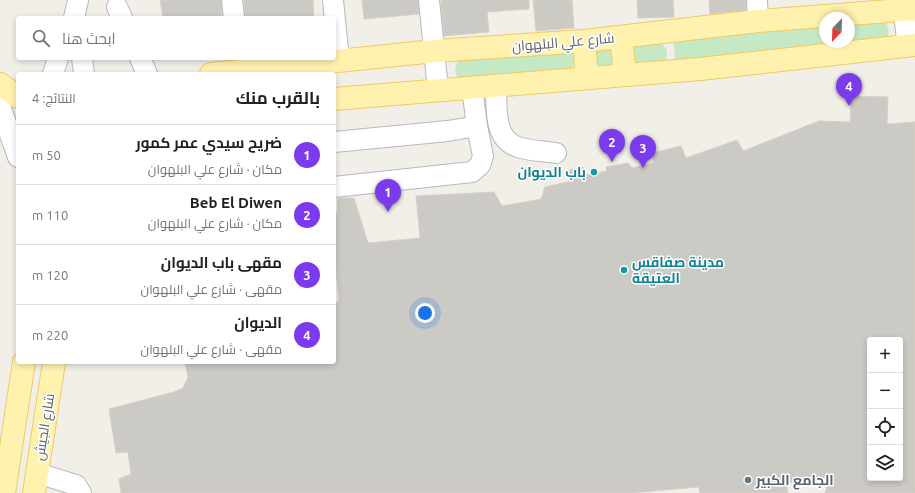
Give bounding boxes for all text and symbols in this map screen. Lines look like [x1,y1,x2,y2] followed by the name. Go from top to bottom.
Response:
[819,12,855,48] north arrow
[16,16,336,60] search box
[30,27,52,49] icon: search
[62,30,116,47] text: ابحث هنا
[511,30,615,58] street label: شارع علي البلهوان
[836,73,862,106] pin: 4
[236,88,320,107] text: بالقرب منك
[32,91,76,105] text: النتائج: 4
[599,129,625,162] pin: 2
[136,134,282,151] text: ضريح سيدي عمر كمور
[630,135,656,168] pin: 3
[32,148,61,162] text: 50 m
[303,148,311,162] text: 1
[148,162,282,176] text: مكان · شارع علي البلهوان
[517,164,586,181] place label: باب الديوان
[589,167,599,177] marker: باب الديوان
[375,179,401,212] pin: 1
[190,194,282,211] text: Beb El Diwen
[32,208,68,222] text: 110 m
[303,208,311,222] text: 2
[148,216,282,230] text: مكان · شارع علي البلهوان
[161,254,282,271] text: مقهى باب الديوان
[632,254,724,286] place label: مدينة صفاقس العتيقة
[619,265,629,275] marker: مدينة صفاقس العتيقة
[32,268,68,282] text: 120 m
[303,268,311,282] text: 3
[140,282,282,296] text: مقهى · شارع علي البلهوان
[415,303,435,323] your location
[234,314,282,331] text: الديوان
[32,328,68,342] text: 220 m
[303,328,311,342] text: 4
[867,337,903,481] map controls
[867,337,903,373] button: +
[140,342,282,356] text: مقهى · شارع علي البلهوان
[867,373,903,409] button: −
[31,392,58,462] street label: شارع الجيش
[867,409,903,445] button: locate
[867,445,903,481] button: layers
[755,472,834,490] place label: الجامع الكبير
[743,475,753,485] marker: الجامع الكبير

